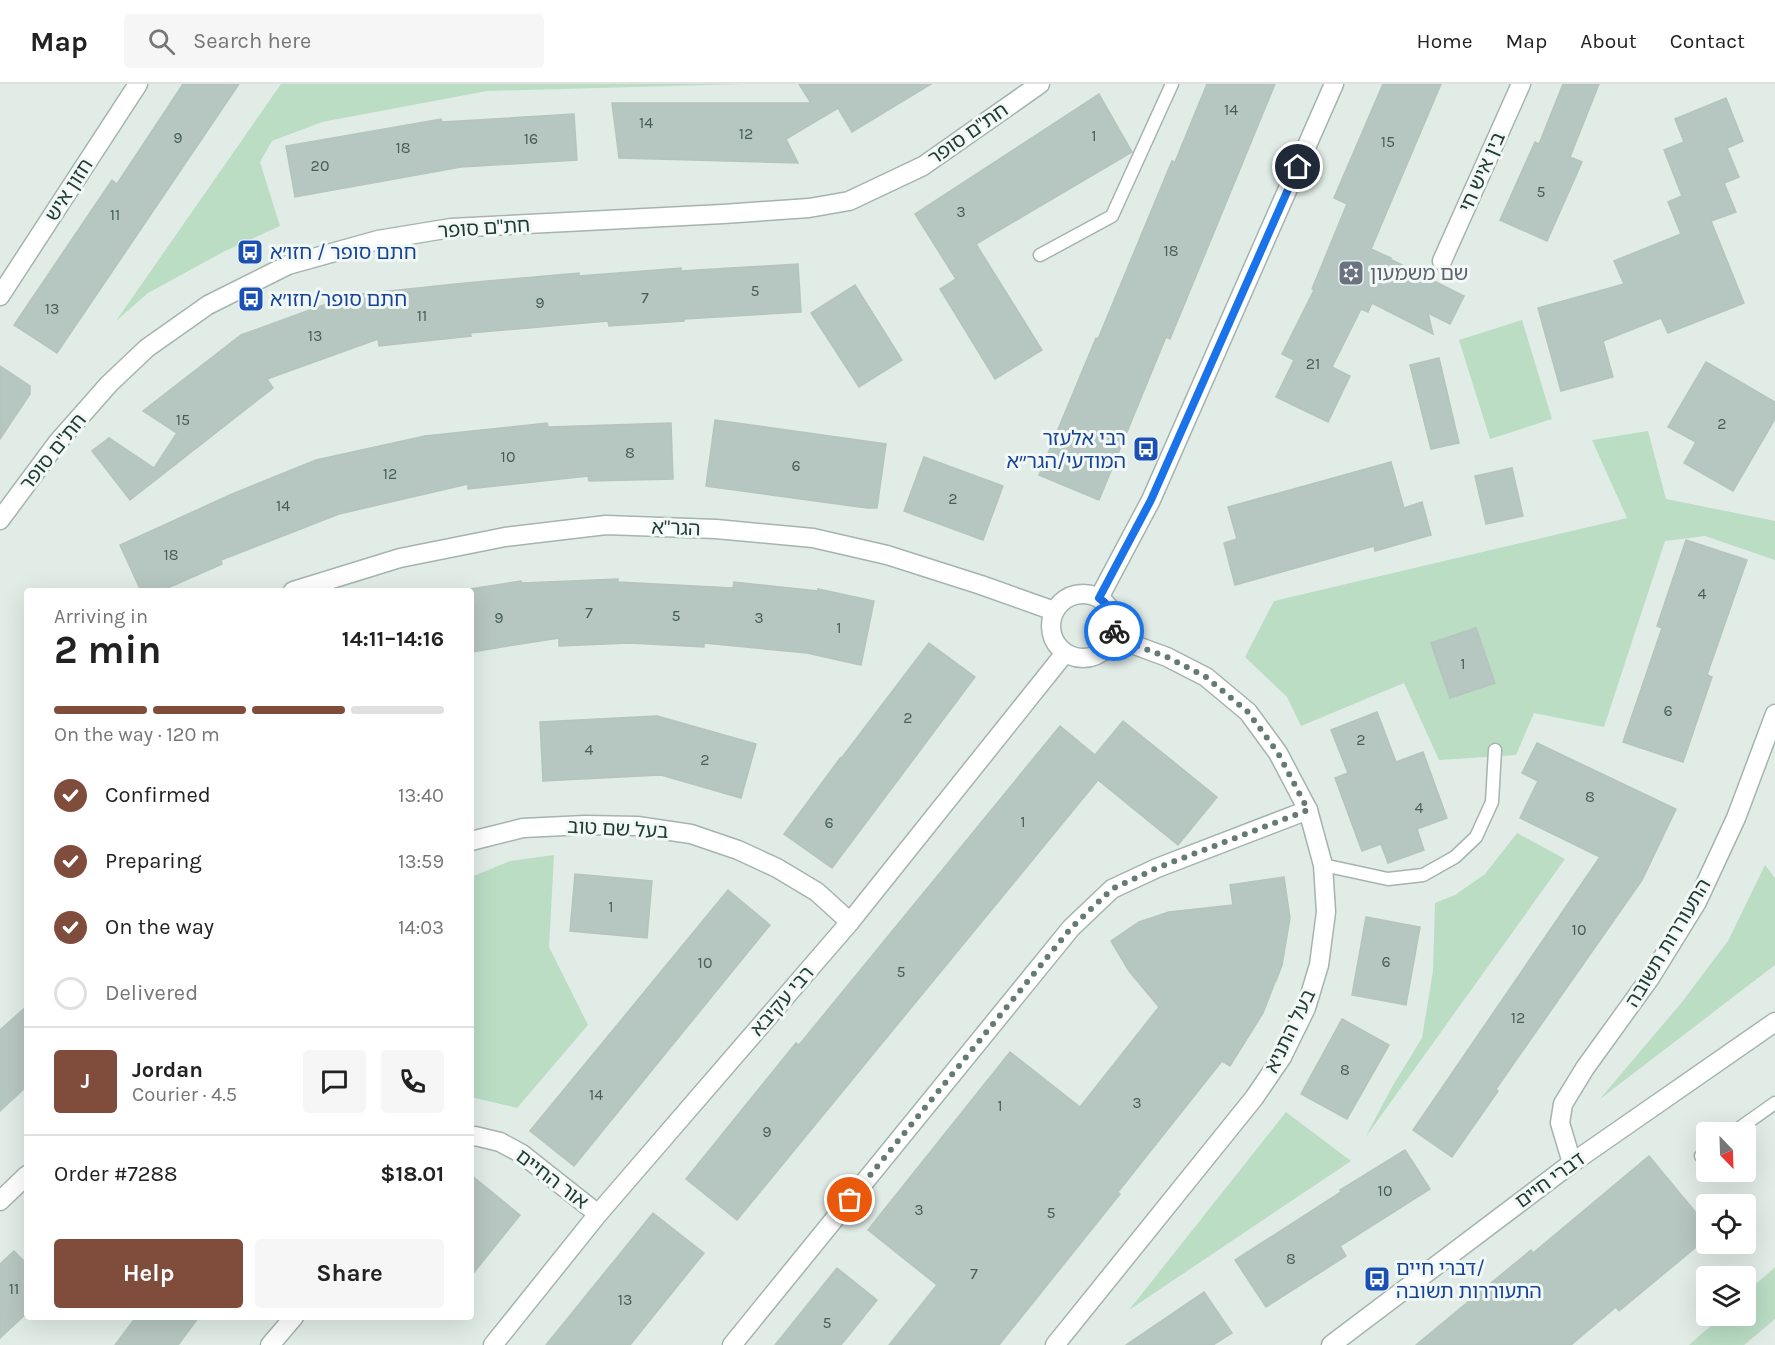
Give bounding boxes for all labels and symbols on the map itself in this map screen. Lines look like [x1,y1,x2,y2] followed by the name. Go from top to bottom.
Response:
[924,98,1012,170] street label: חת"ם סופר
[1224,100,1238,119] house number: 14
[639,113,653,132] house number: 14
[739,124,753,143] house number: 12
[1091,126,1097,145] house number: 1
[173,128,183,147] house number: 9
[1454,128,1510,216] street label: בין איש חי
[524,129,538,148] house number: 16
[1381,132,1395,151] house number: 15
[395,138,411,157] house number: 18
[1272,141,1323,192] pin
[40,154,98,226] street label: חזון איש
[311,156,329,175] house number: 20
[1536,182,1546,201] house number: 5
[956,202,966,221] house number: 3
[110,205,120,224] house number: 11
[437,213,531,243] street label: חת"ם סופר
[235,237,265,267] bus stop icon: חתם סופר / חזו׳א
[270,241,417,264] place label: חתם סופר / חזו׳א
[1163,241,1179,260] house number: 18
[1336,258,1366,288] synagogue icon: שם משמעון
[1370,262,1468,285] place label: שם משמעון
[750,281,760,300] house number: 5
[236,284,266,314] bus stop icon: חתם סופר/חזו׳א
[270,288,407,311] place label: חתם סופר/חזו׳א
[641,288,649,307] house number: 7
[535,293,545,312] house number: 9
[45,299,59,318] house number: 13
[417,306,427,325] house number: 11
[308,326,322,345] house number: 13
[1306,354,1320,373] house number: 21
[15,409,91,495] street label: חת"ם סופר
[176,410,190,429] house number: 15
[1717,414,1727,433] house number: 2
[1007,427,1126,473] place label: רבי אלעזר המודעי/הגר״א
[1131,434,1161,464] bus stop icon: רבי אלעזר המודעי/הגר״א
[625,443,635,462] house number: 8
[501,447,515,466] house number: 10
[791,456,801,475] house number: 6
[383,464,397,483] house number: 12
[948,489,958,508] house number: 2
[276,496,290,515] house number: 14
[651,516,701,540] street label: הגר"א
[163,545,179,564] house number: 18
[1698,584,1707,603] house number: 4
[1084,601,1144,661] courier
[585,603,593,622] house number: 7
[671,606,681,625] house number: 5
[494,608,504,627] house number: 9
[754,608,764,627] house number: 3
[836,618,842,637] house number: 1
[1460,654,1466,673] house number: 1
[1663,701,1673,720] house number: 6
[903,708,913,727] house number: 2
[1356,730,1366,749] house number: 2
[585,740,594,759] house number: 4
[700,750,710,769] house number: 2
[1585,787,1595,806] house number: 8
[1415,798,1424,817] house number: 4
[1020,812,1026,831] house number: 1
[824,813,834,832] house number: 6
[567,815,669,843] street label: בעל שם טוב
[1621,875,1715,1011] street label: התעוררות תשובה
[608,897,614,916] house number: 1
[1572,920,1586,939] house number: 10
[1381,952,1391,971] house number: 6
[698,953,712,972] house number: 10
[745,961,819,1041] street label: רבי עקיבא
[896,962,906,981] house number: 5
[1260,985,1320,1077] street label: בעל התניא
[1511,1008,1525,1027] house number: 12
[1340,1060,1350,1079] house number: 8
[589,1085,603,1104] house number: 14
[1132,1093,1142,1112] house number: 3
[997,1096,1003,1115] house number: 1
[762,1122,772,1141] house number: 9
[1696,1122,1756,1182] north arrow
[511,1144,593,1214] street label: אור החיים
[1511,1147,1589,1213] street label: דברי חיים
[824,1174,875,1225] pin
[1378,1181,1392,1200] house number: 10
[914,1200,924,1219] house number: 3
[1046,1203,1056,1222] house number: 5
[1286,1249,1296,1268] house number: 8
[1396,1257,1542,1303] place label: דברי חיים/ התעוררות תשובה
[970,1264,978,1283] house number: 7
[1362,1264,1392,1294] bus stop icon: דברי חיים/ התעוררות תשובה
[9,1279,19,1298] house number: 11
[618,1290,632,1309] house number: 13
[822,1313,832,1332] house number: 5

